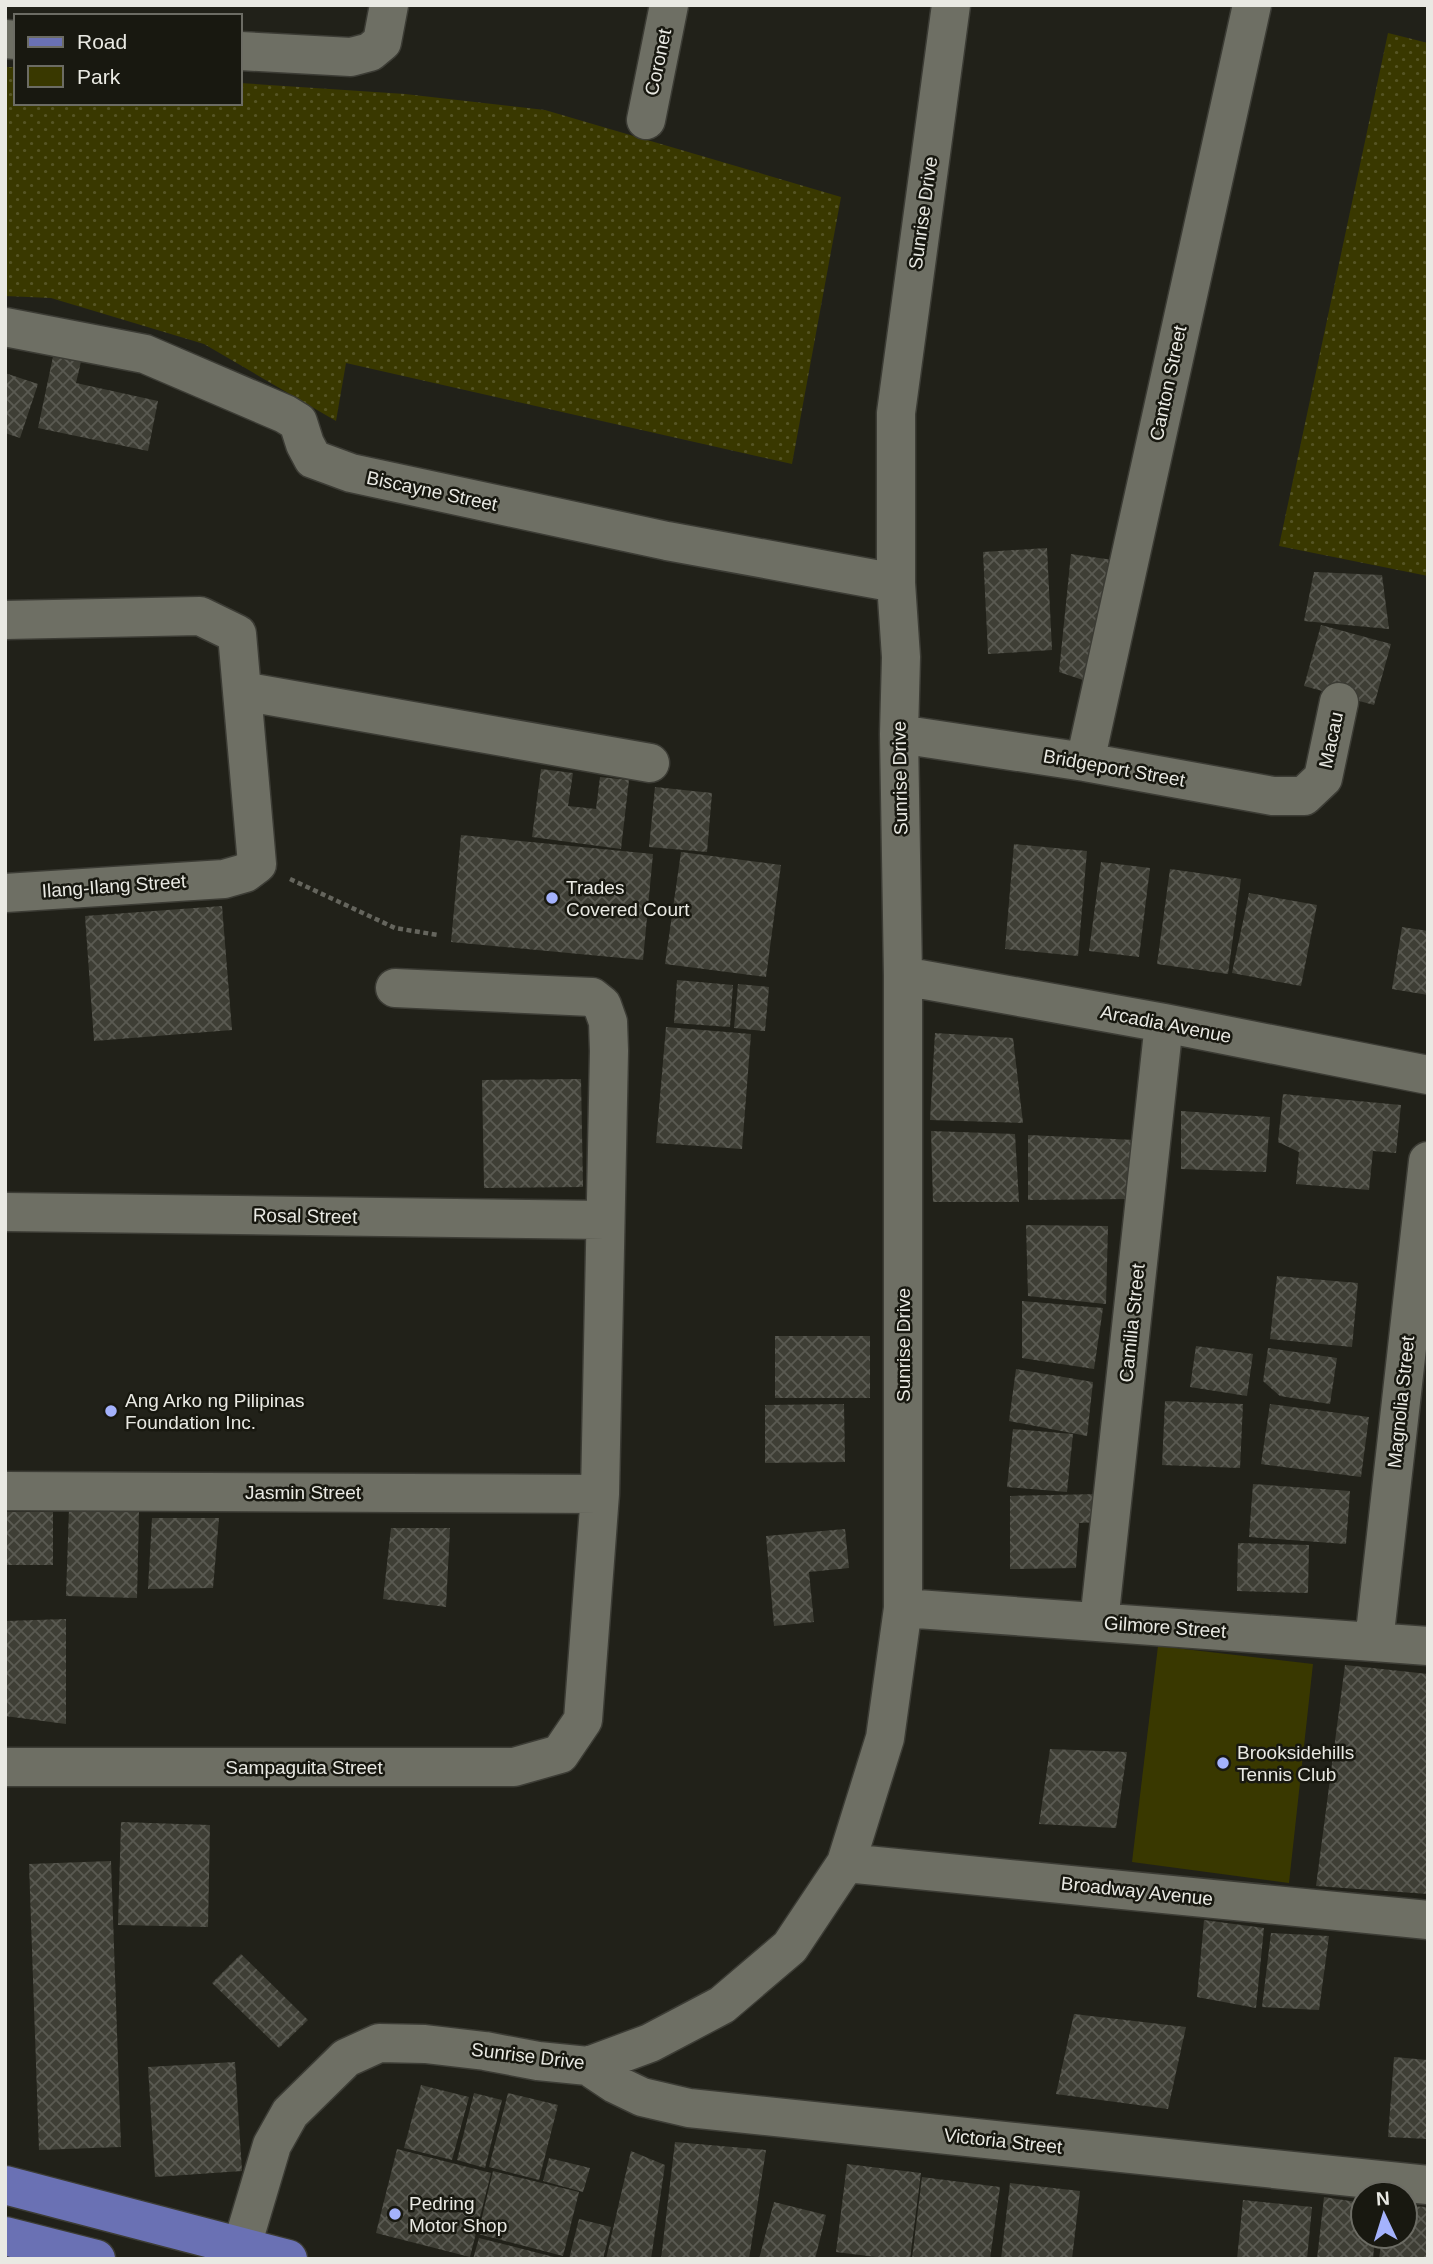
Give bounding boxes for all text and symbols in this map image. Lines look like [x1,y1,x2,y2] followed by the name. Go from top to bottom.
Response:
[14,14,242,105] legend
[641,26,675,97] street label: Coronet
[77,30,127,53] text: Road
[77,65,121,88] text: Park
[905,155,941,271] street label: Sunrise Drive
[1146,323,1191,443] street label: Canton Street
[365,467,500,515] street label: Biscayne Street
[1315,710,1347,770] street label: Macau
[889,721,911,835] street label: Sunrise Drive
[1041,745,1187,791] street label: Bridgeport Street
[41,870,188,902] street label: Ilang-Ilang Street
[566,877,690,920] place label: Trades Covered Court
[544,890,560,906] marker: Trades Covered Court
[1099,1001,1233,1047] street label: Arcadia Avenue
[253,1205,358,1227] street label: Rosal Street
[1115,1262,1149,1383] street label: Camilia Street
[893,1288,914,1402] street label: Sunrise Drive
[1384,1334,1418,1469] street label: Magnolia Street
[125,1390,305,1433] place label: Ang Arko ng Pilipinas Foundation Inc.
[103,1403,119,1419] marker: Ang Arko ng Pilipinas Foundation Inc.
[245,1482,362,1503] street label: Jasmin Street
[1103,1612,1228,1642] street label: Gilmore Street
[1237,1742,1354,1785] place label: Brooksidehills Tennis Club
[1215,1755,1231,1771] marker: Brooksidehills Tennis Club
[225,1757,383,1778] street label: Sampaguita Street
[1060,1873,1214,1909] street label: Broadway Avenue
[470,2039,586,2073] street label: Sunrise Drive
[943,2124,1064,2158] street label: Victoria Street
[1349,2180,1419,2250] north arrow
[1375,2188,1390,2209] text: N
[409,2193,507,2236] place label: Pedring Motor Shop
[387,2206,403,2222] marker: Pedring Motor Shop

